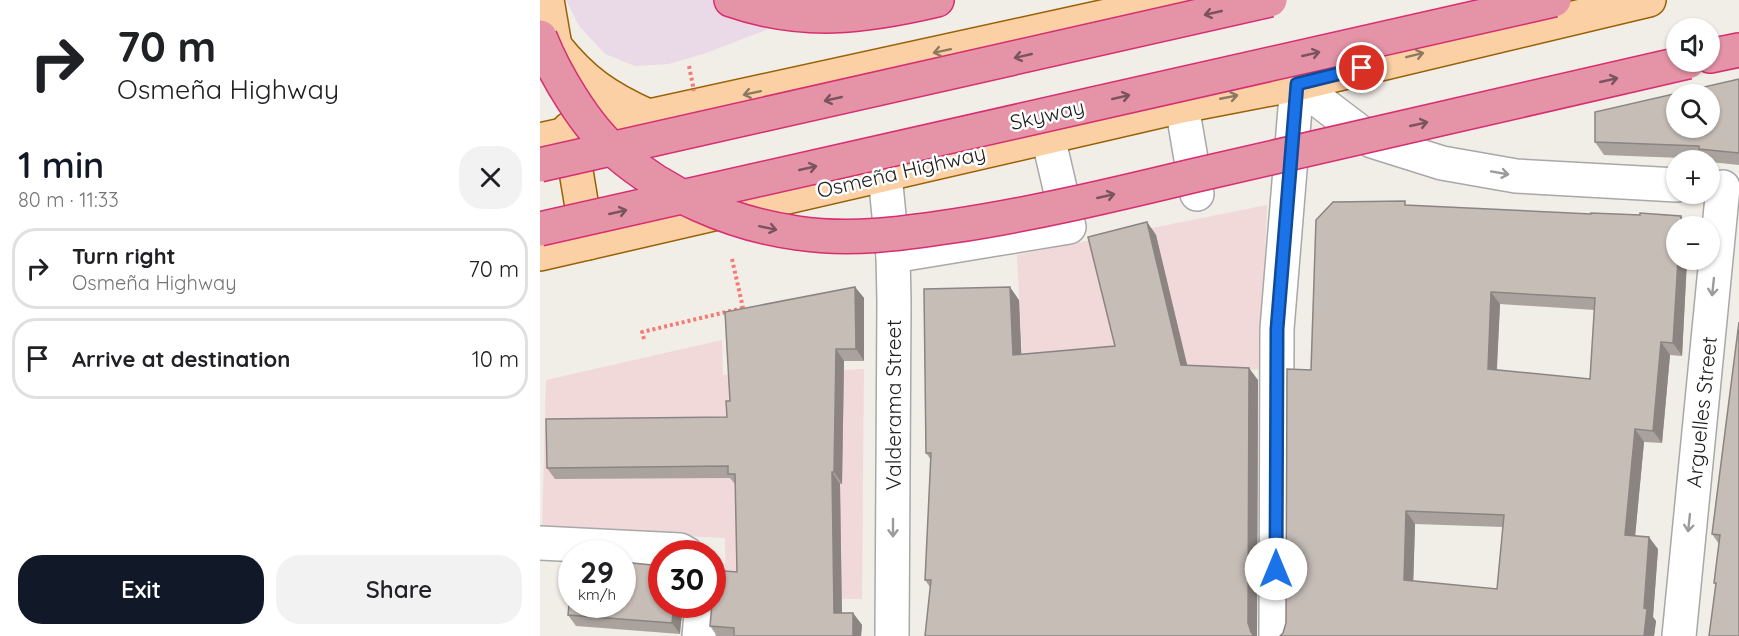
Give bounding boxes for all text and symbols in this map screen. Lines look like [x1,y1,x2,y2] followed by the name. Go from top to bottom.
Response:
[1204,8,1223,19] one-way arrow
[1666,18,1720,270] map controls
[1666,18,1720,72] button: sound
[117,20,216,73] text: 70 m
[18,24,96,102] icon: right
[1336,42,1387,93] pin
[933,46,953,57] one-way arrow
[1301,48,1320,60] one-way arrow
[1405,48,1424,60] one-way arrow
[1014,51,1033,62] one-way arrow
[1345,51,1378,84] icon: arrive
[117,72,339,106] text: Osmeña Highway
[1599,73,1618,85] one-way arrow
[1666,84,1720,138] button: search
[743,88,762,99] one-way arrow
[1111,91,1130,103] one-way arrow
[1219,91,1238,102] one-way arrow
[1007,93,1087,135] street label: Skyway
[824,94,843,105] one-way arrow
[1409,117,1428,129] one-way arrow
[814,139,988,203] street label: Osmeña Highway
[18,142,104,187] text: 1 min
[459,146,522,209] button: close
[1666,150,1720,204] button: +
[798,162,817,174] one-way arrow
[1489,168,1509,179] one-way arrow
[18,187,119,212] text: 80 m · 11:33
[1096,190,1115,201] one-way arrow
[608,205,627,217] one-way arrow
[1666,216,1720,270] button: −
[758,223,778,234] one-way arrow
[72,242,176,270] text: Turn right
[21,252,54,285] icon: right
[469,255,519,283] text: 70 m
[72,270,237,295] text: Osmeña Highway
[1707,277,1718,297] one-way arrow
[880,319,906,491] street label: Valderama Street
[1680,335,1722,489] street label: Arguelles Street
[21,342,54,375] icon: arrive
[72,345,290,373] text: Arrive at destination
[472,345,519,373] text: 10 m
[1683,513,1694,533] one-way arrow
[887,517,899,537] one-way arrow
[1244,537,1308,601] position arrow
[648,540,726,618] speed limit sign: 30
[580,553,614,591] text: 29
[18,555,264,624] button: Exit
[276,555,522,624] button: Share
[578,585,616,604] text: km/h

